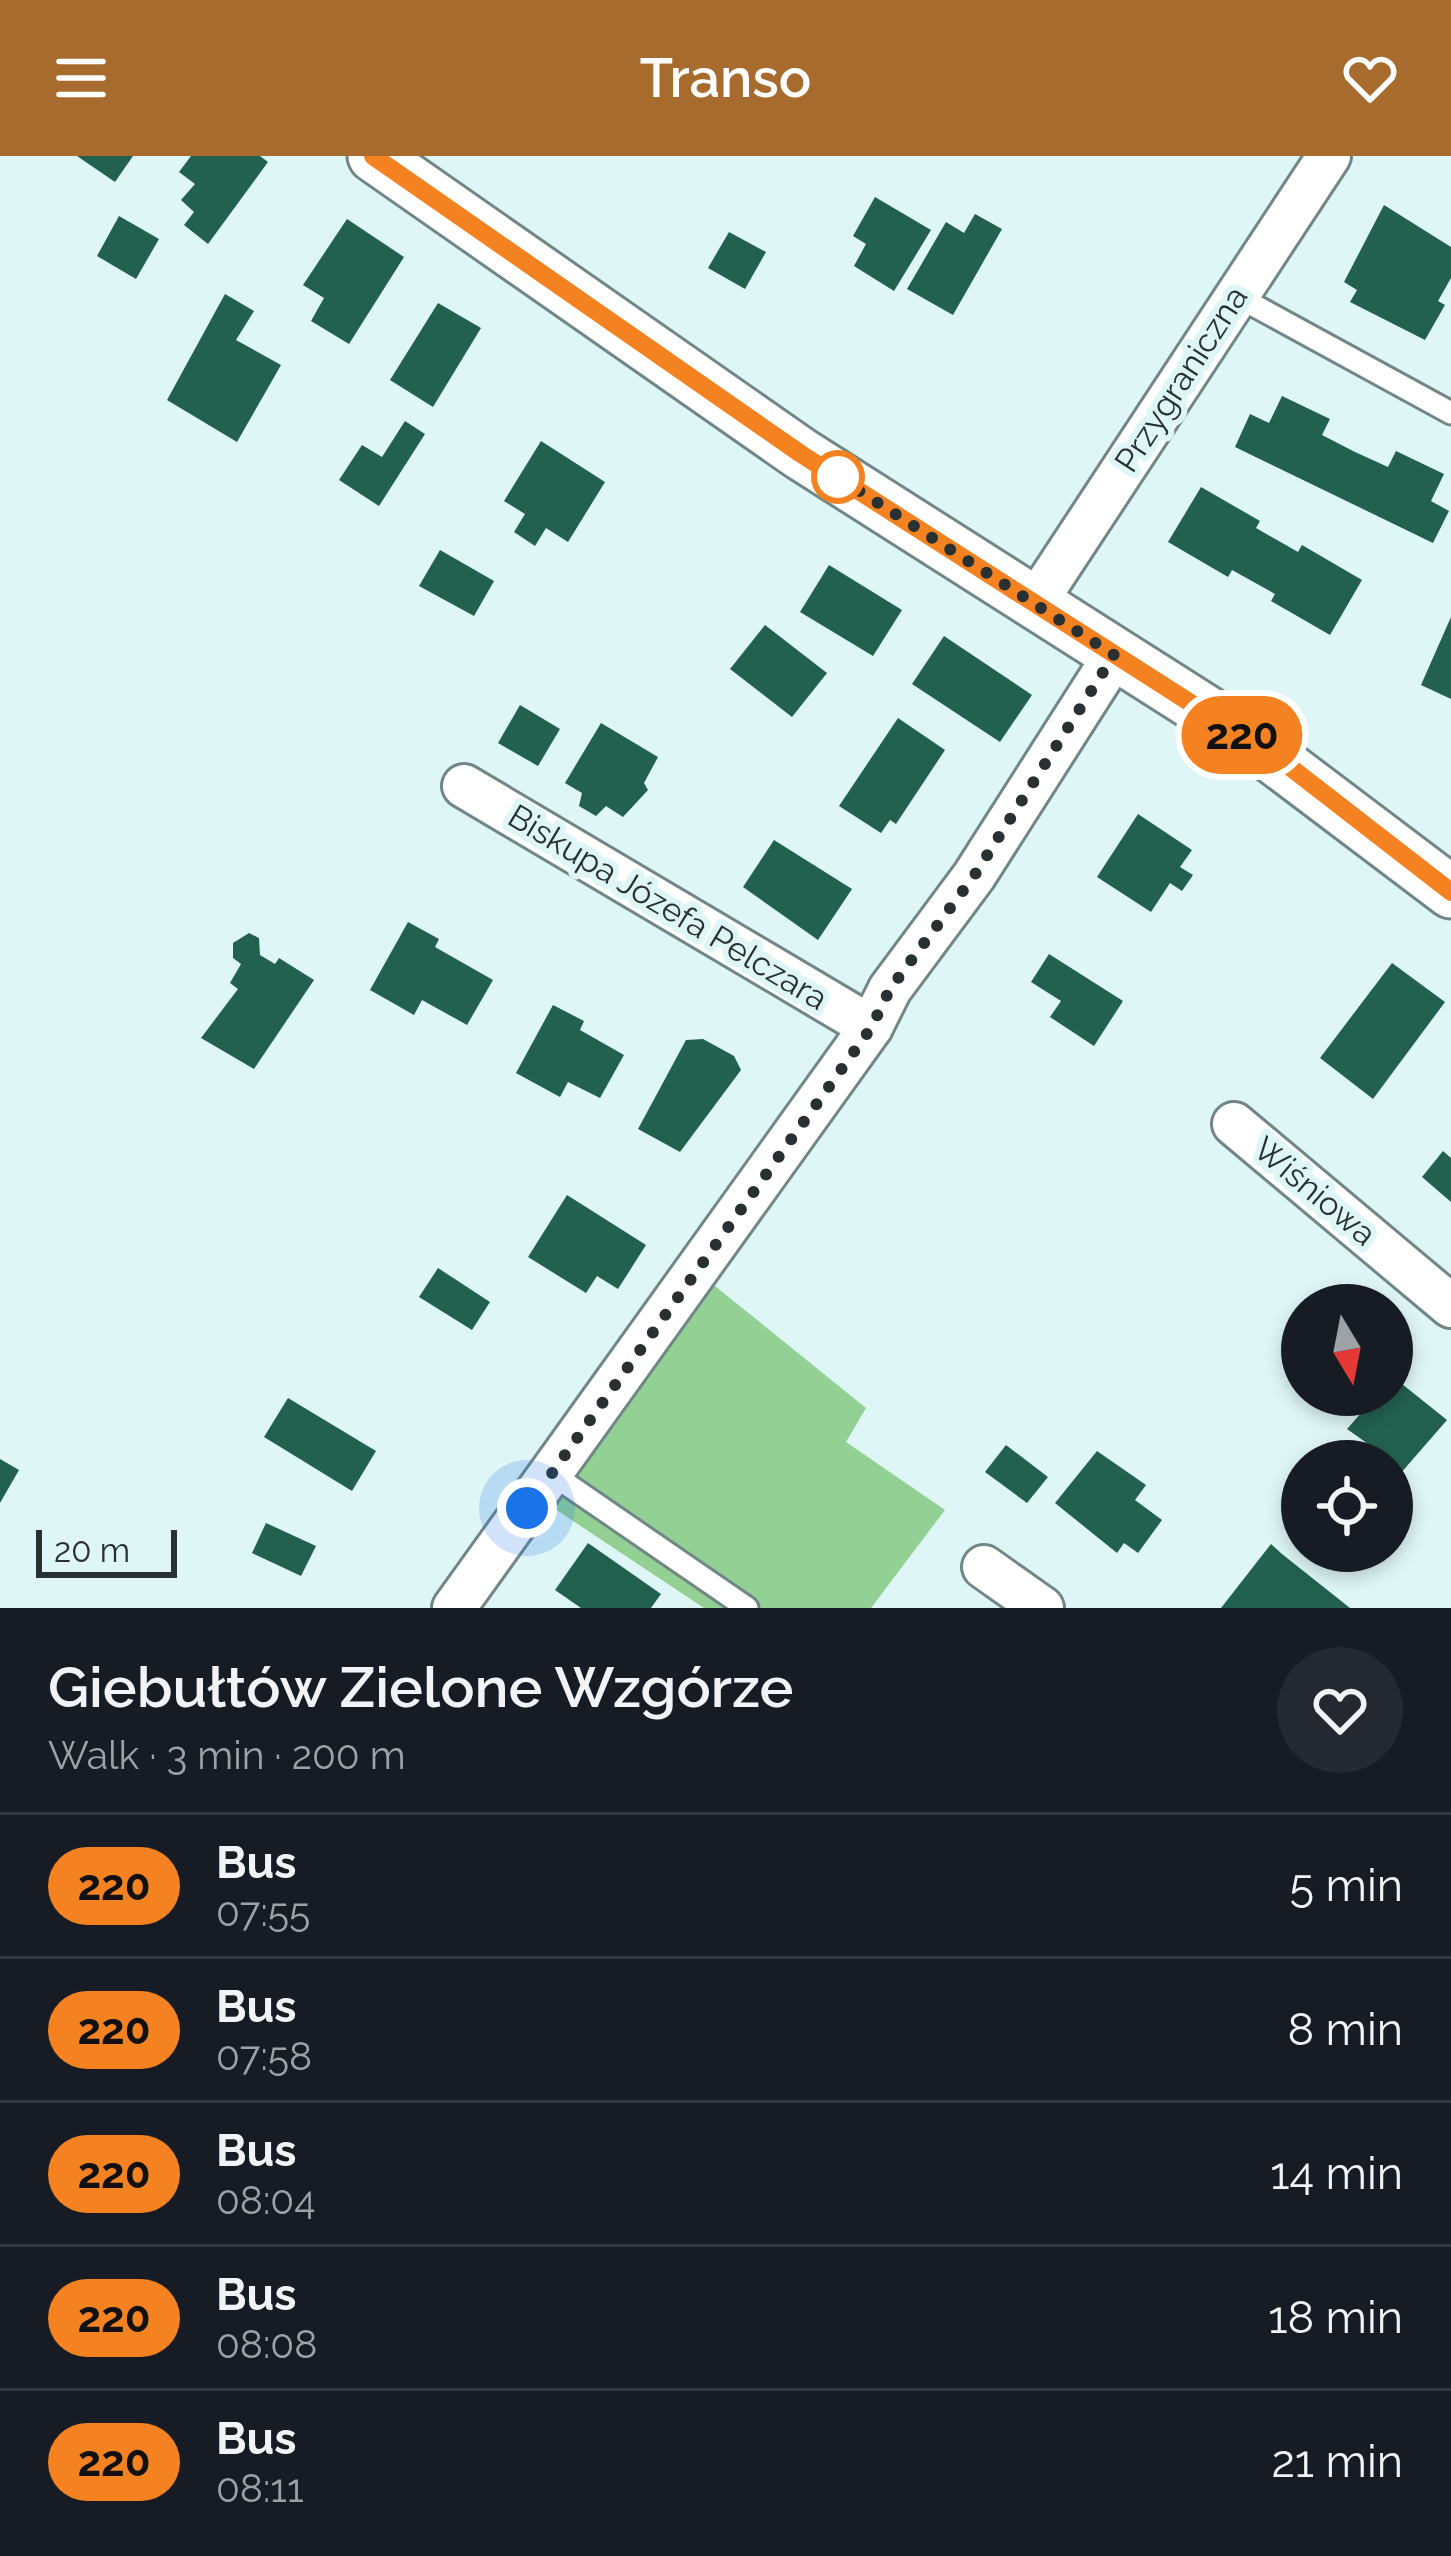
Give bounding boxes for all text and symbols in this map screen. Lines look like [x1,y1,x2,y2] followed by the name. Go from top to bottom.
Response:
[48,45,114,111] icon: menu
[1337,45,1403,111] icon: heart
[640,46,811,110] text: Transo
[1106,279,1256,479] street label: Przygraniczna
[813,452,863,502] unlabelled marker
[1173,696,1311,774] line badge: 220
[1205,710,1279,759] text: 220
[501,796,835,1018] street label: Biskupa Józefa Pelczara
[1246,1129,1384,1253] street label: Wiśniowa
[1281,1284,1413,1416] north arrow
[1281,1284,1413,1572] map controls
[1281,1440,1413,1572] button: locate
[497,1478,557,1538] your location
[36,1524,177,1577] scale bar
[54,1531,130,1570] text: 20 m
[1277,1647,1403,1773] button: heart
[48,1653,794,1720] text: Giebułtów Zielone Wzgórze
[48,1732,405,1778] text: Walk · 3 min · 200 m
[216,1836,297,1889] text: Bus
[1290,1859,1403,1912] text: 5 min
[77,1861,151,1910] text: 220
[216,1889,310,1935] text: 07:55
[216,1980,297,2033] text: Bus
[1287,2003,1403,2056] text: 8 min
[77,2005,151,2054] text: 220
[216,2033,312,2079] text: 07:58
[216,2124,297,2177] text: Bus
[1270,2147,1403,2200] text: 14 min
[77,2149,151,2198] text: 220
[216,2177,316,2223] text: 08:04
[216,2268,297,2321] text: Bus
[1268,2291,1403,2344] text: 18 min
[77,2293,151,2342] text: 220
[216,2321,317,2367] text: 08:08
[216,2412,297,2465] text: Bus
[1271,2435,1403,2488] text: 21 min
[77,2437,151,2486] text: 220
[216,2465,304,2511] text: 08:11

